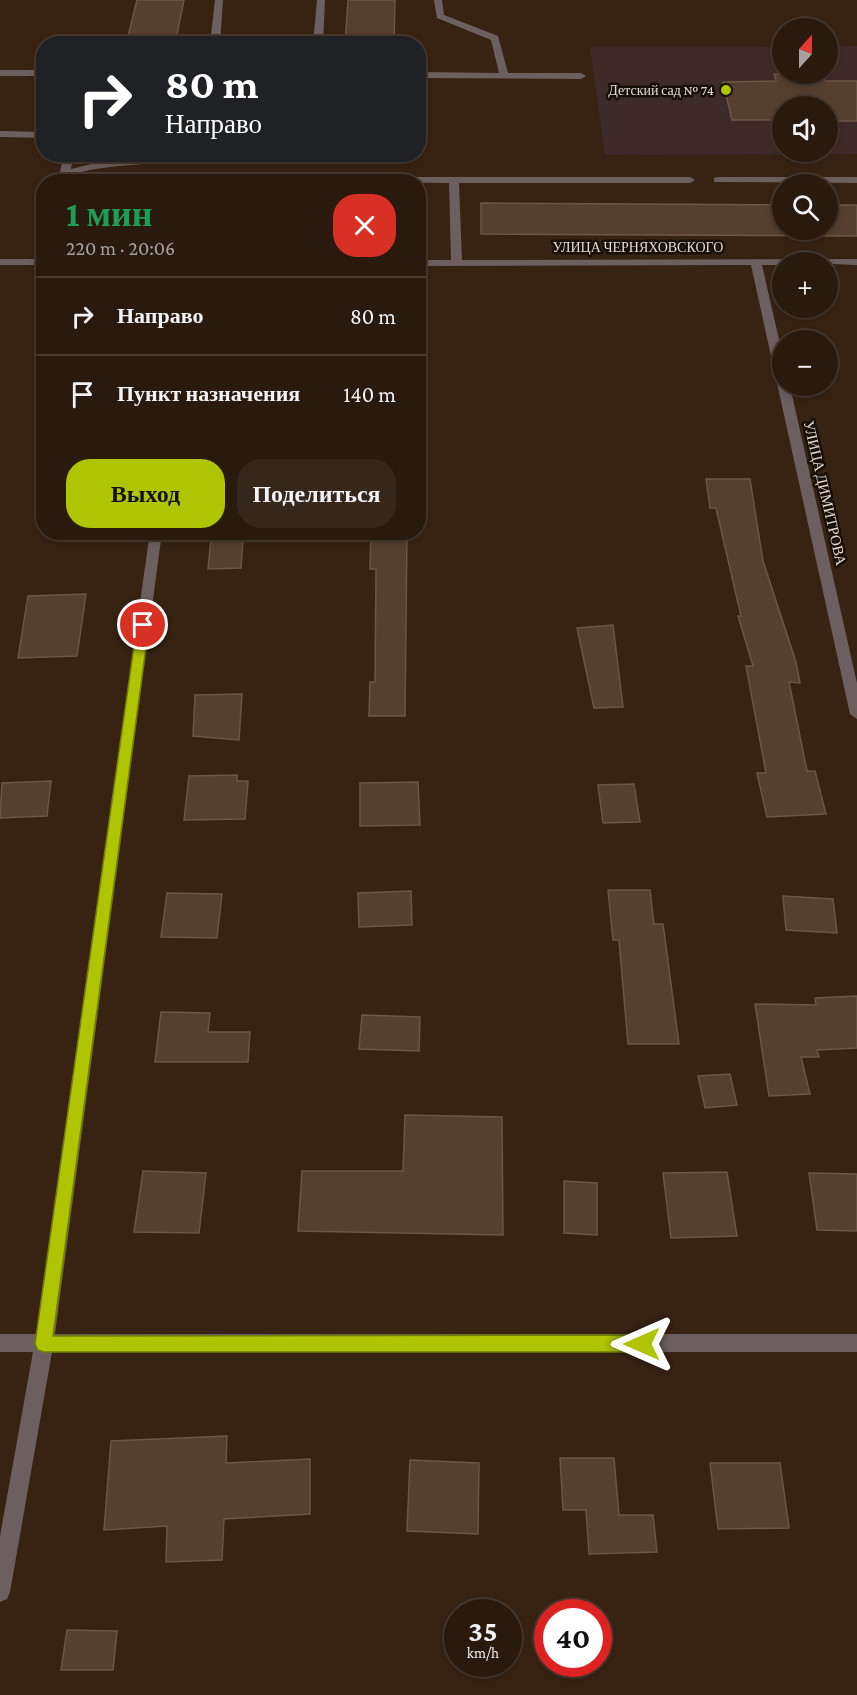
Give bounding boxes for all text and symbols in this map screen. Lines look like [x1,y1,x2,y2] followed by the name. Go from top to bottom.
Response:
[772,18,838,84] north arrow
[772,18,838,396] map controls
[66,60,144,138] icon: right
[165,60,259,107] text: 80 m
[608,82,714,98] place label: Детский сад № 74
[719,83,733,97] marker: Детский сад № 74
[772,96,838,162] button: sound
[165,109,262,139] text: Направо
[772,174,838,240] button: search
[66,194,152,234] text: 1 мин
[333,194,396,257] button: close
[66,237,175,259] text: 220 m · 20:06
[553,239,723,255] street label: УЛИЦА ЧЕРНЯХОВСКОГО
[772,252,838,318] button: +
[66,300,99,333] icon: right
[117,303,203,328] text: Направо
[350,304,396,329] text: 80 m
[772,330,838,396] button: −
[66,378,99,411] icon: arrive
[117,381,300,406] text: Пункт назначения
[343,382,396,407] text: 140 m
[801,419,849,567] street label: УЛИЦА ДИМИТРОВА
[66,459,225,528] button: Выход
[237,459,396,528] button: Поделиться
[117,599,168,650] pin
[126,608,159,641] icon: arrive
[610,1312,674,1376] position arrow
[534,1599,612,1677] speed limit sign: 40
[468,1614,498,1647] text: 35
[467,1645,499,1661] text: km/h

